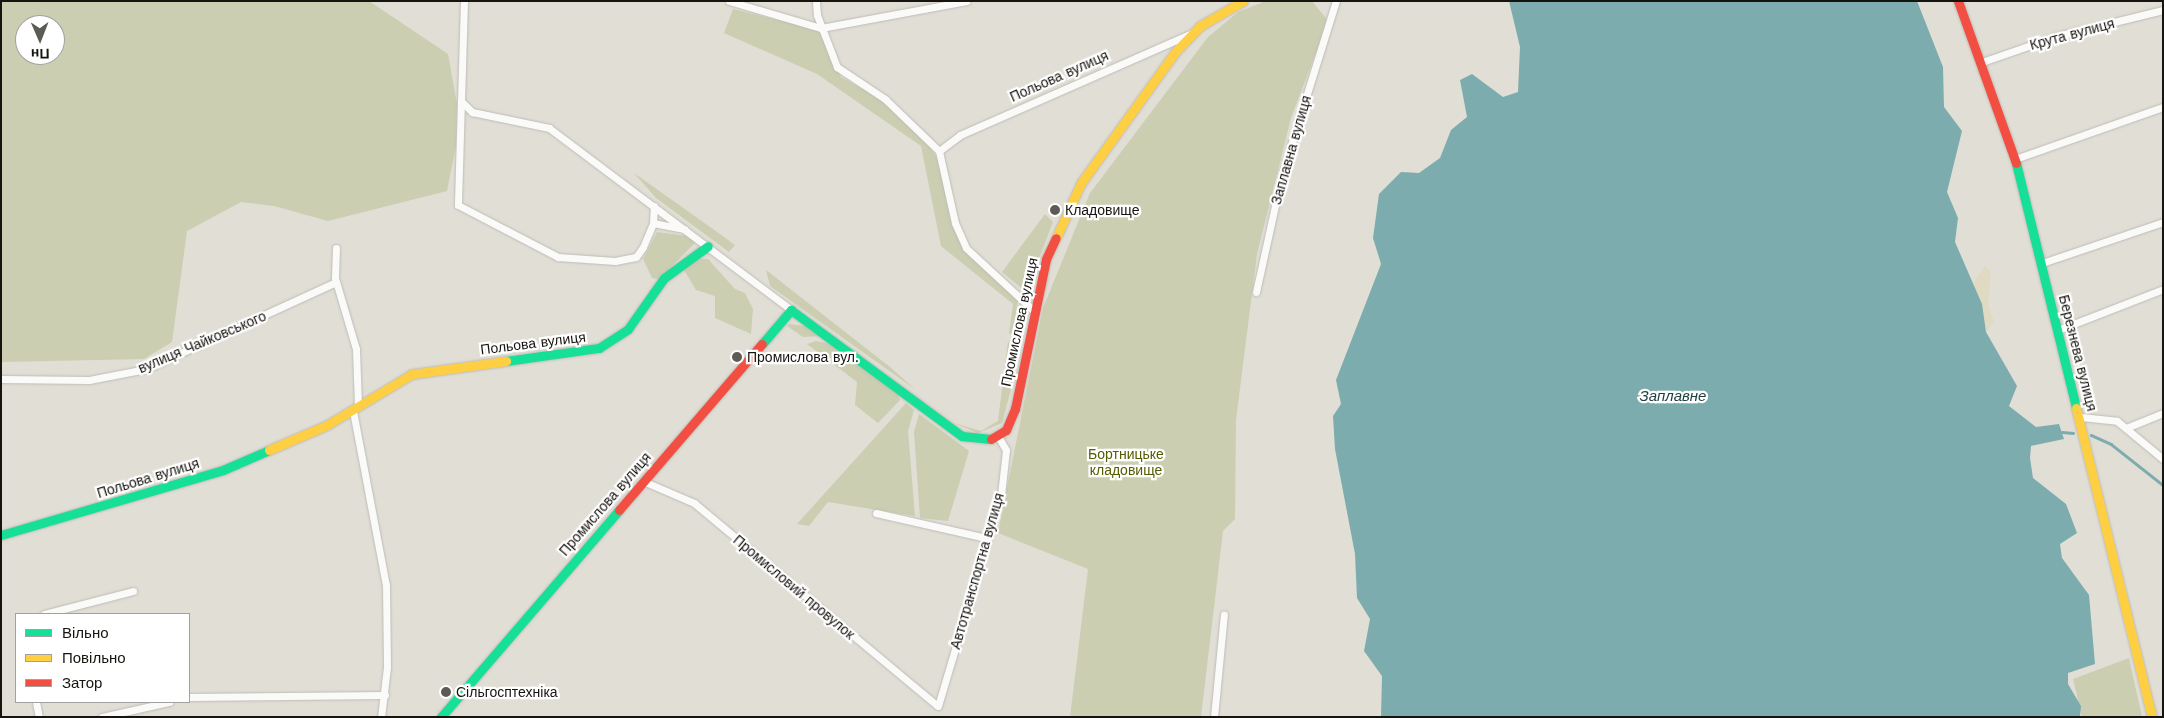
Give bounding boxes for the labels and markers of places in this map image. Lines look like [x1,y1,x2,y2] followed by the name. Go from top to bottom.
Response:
[1065,202,1139,218] place label: Кладовище
[1049,204,1061,216] marker: Кладовище
[747,349,859,365] place label: Промислова вул.
[731,351,743,363] marker: Промислова вул.
[456,684,558,700] place label: Сільгосптехніка
[440,686,452,698] marker: Сільгосптехніка

